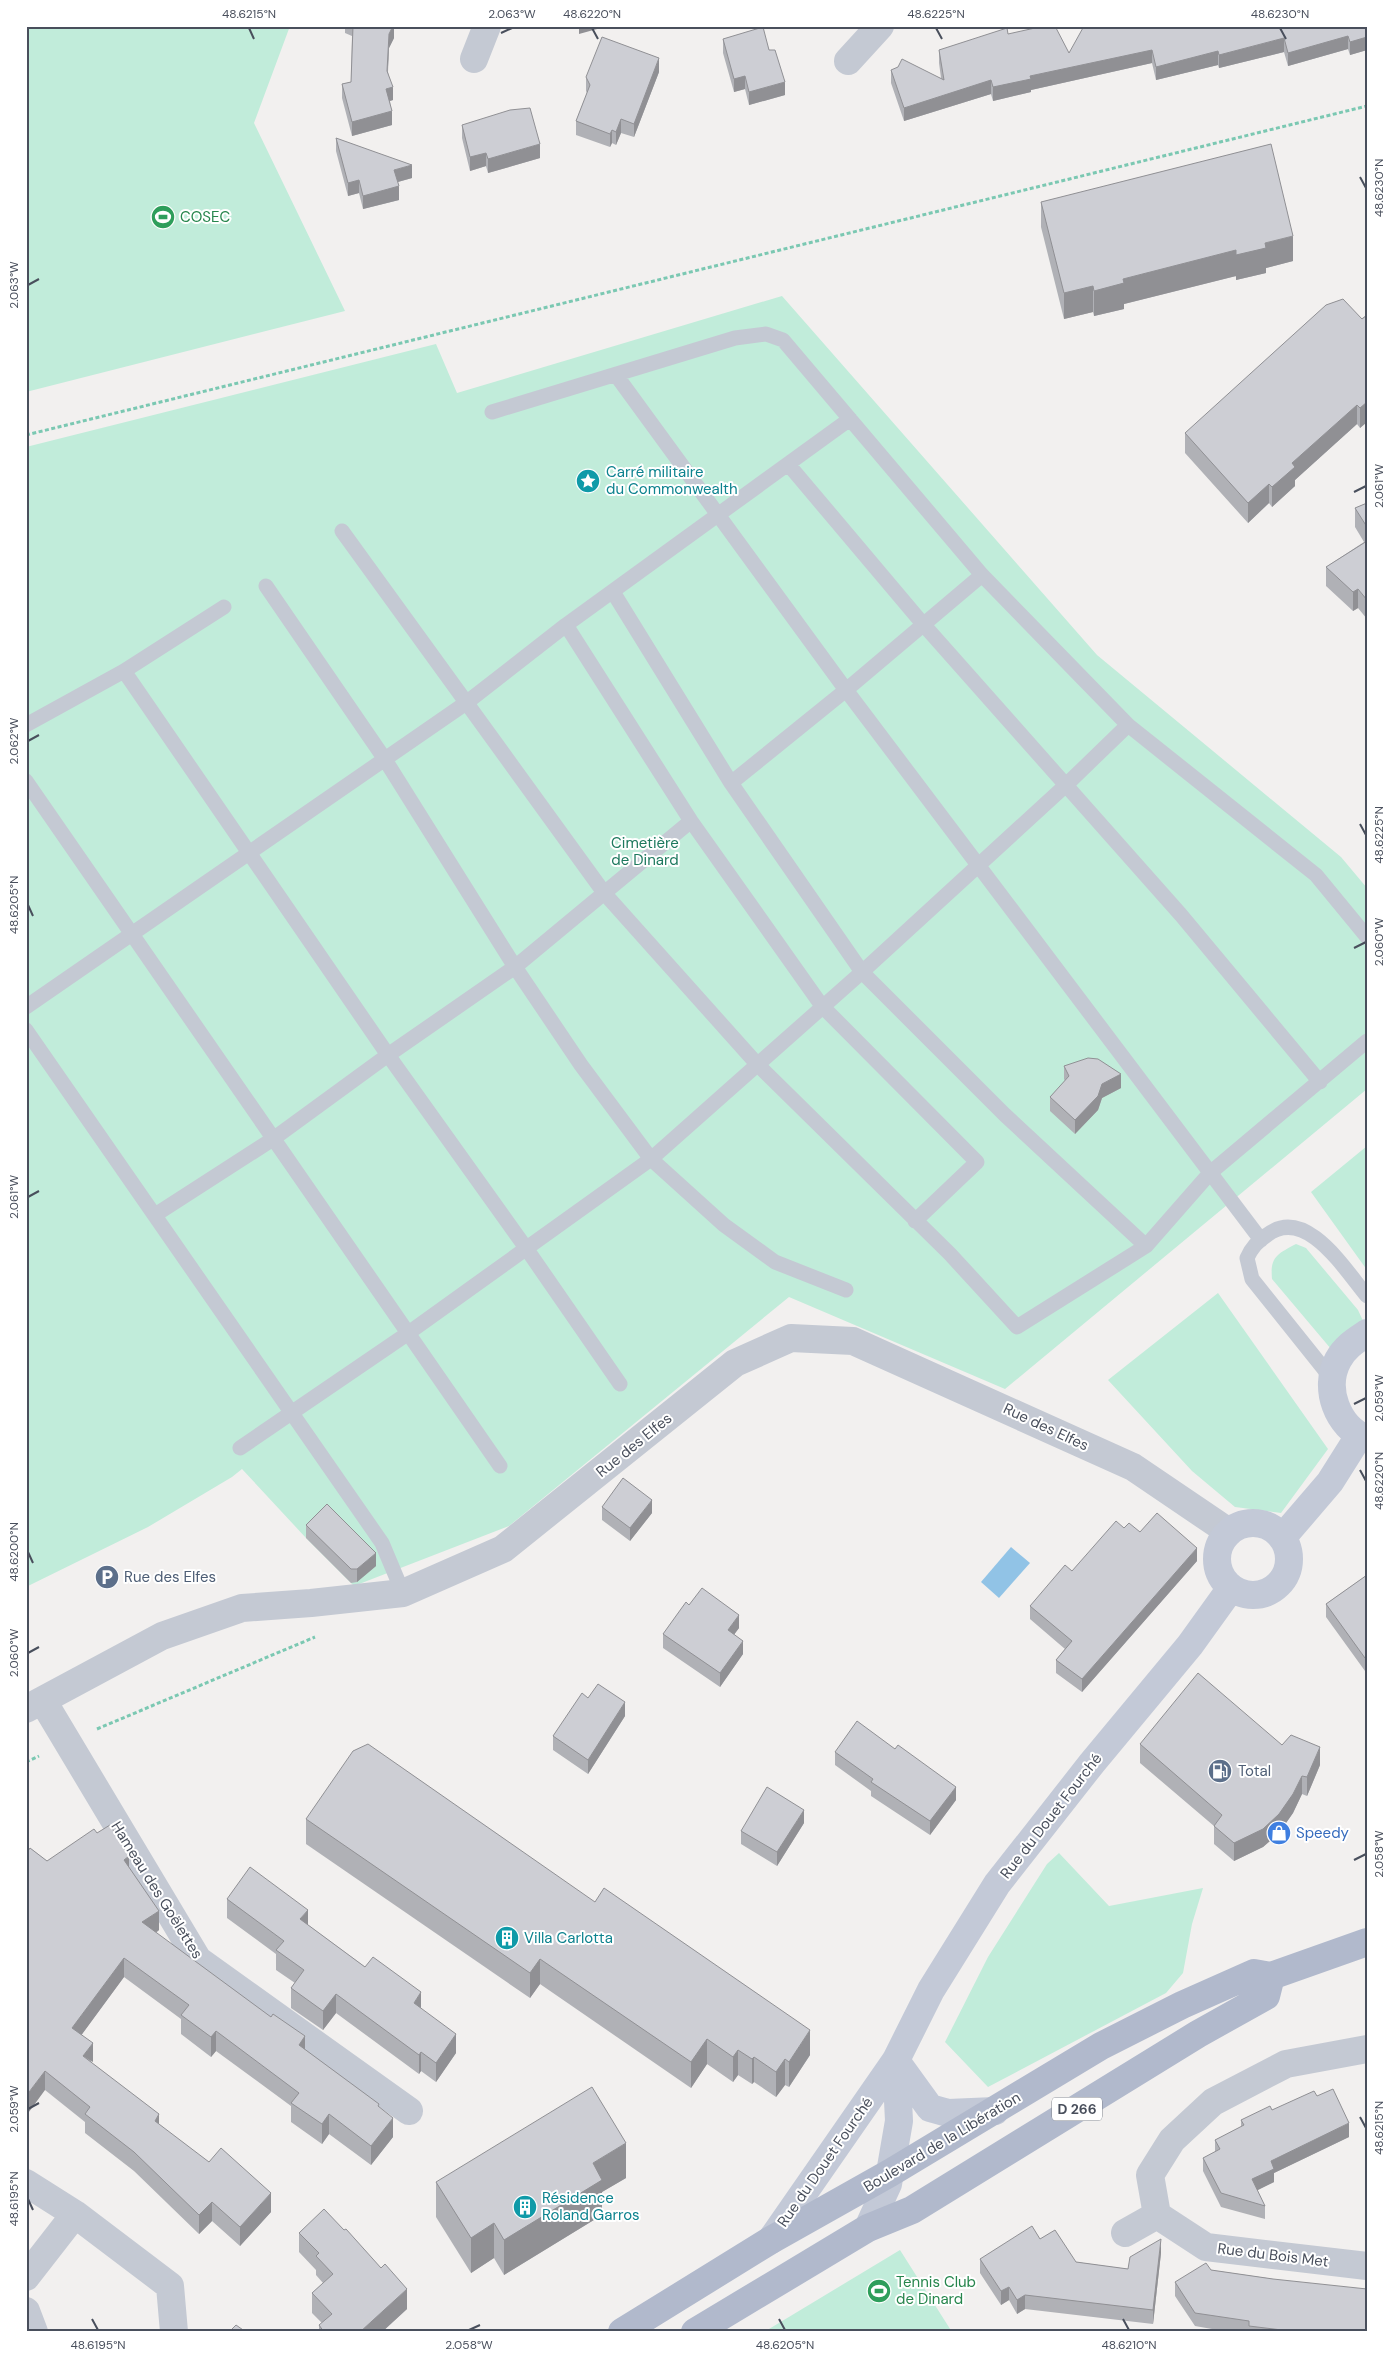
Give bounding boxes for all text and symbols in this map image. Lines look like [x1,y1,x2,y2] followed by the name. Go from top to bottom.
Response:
[222,6,276,22] text: 48.6215°N
[488,6,536,22] text: 2.063°W
[563,6,621,22] text: 48.6220°N
[907,6,965,22] text: 48.6225°N
[1251,6,1309,22] text: 48.6230°N
[1371,159,1387,217] text: 48.6230°N
[150,204,176,230] sports icon: COSEC
[180,207,231,227] place label: COSEC
[6,261,22,309] text: 2.063°W
[606,462,738,499] place label: Carré militaire du Commonwealth
[1371,464,1387,508] text: 2.061°W
[575,468,601,494] place icon: Carré militaire du Commonwealth
[6,717,22,764] text: 2.062°W
[1371,806,1387,864] text: 48.6225°N
[611,833,679,870] park label: Cimetière de Dinard
[6,876,22,934] text: 48.6205°N
[1371,917,1387,966] text: 2.060°W
[6,1175,22,1219] text: 2.061°W
[1371,1374,1387,1422] text: 2.059°W
[1000,1398,1092,1456] street label: Rue des Elfes
[592,1408,676,1482] street label: Rue des Elfes
[1371,1452,1387,1510] text: 48.6220°N
[6,1522,22,1582] text: 48.6200°N
[94,1564,120,1590] parking icon: Rue des Elfes
[124,1567,216,1587] place label: Rue des Elfes
[6,1628,22,1677] text: 2.060°W
[996,1749,1106,1883] street label: Rue du Douet Fourché
[1207,1758,1233,1784] fuel station icon: Total
[1238,1761,1271,1781] place label: Total
[107,1818,207,1962] street label: Hameau des Goëlettes
[1266,1820,1292,1846] shop icon: Speedy
[1296,1823,1350,1843] place label: Speedy
[1371,1830,1387,1878] text: 2.058°W
[494,1925,520,1951] building icon: Villa Carlotta
[524,1928,613,1948] place label: Villa Carlotta
[6,2085,22,2133] text: 2.059°W
[860,2087,1024,2197] street label: Boulevard de la Libération
[773,2093,877,2231] street label: Rue du Douet Fourché
[1052,2098,1102,2120] road number: D 266
[1371,2101,1387,2155] text: 48.6215°N
[6,2171,22,2227] text: 48.6195°N
[542,2188,640,2225] place label: Résidence Roland Garros
[512,2194,538,2220] building icon: Résidence Roland Garros
[1216,2238,1330,2272] street label: Rue du Bois Met
[896,2272,976,2309] place label: Tennis Club de Dinard
[866,2278,892,2304] sports icon: Tennis Club de Dinard
[70,2337,126,2353] text: 48.6195°N
[445,2337,493,2353] text: 2.058°W
[756,2337,814,2353] text: 48.6205°N
[1101,2337,1157,2353] text: 48.6210°N

